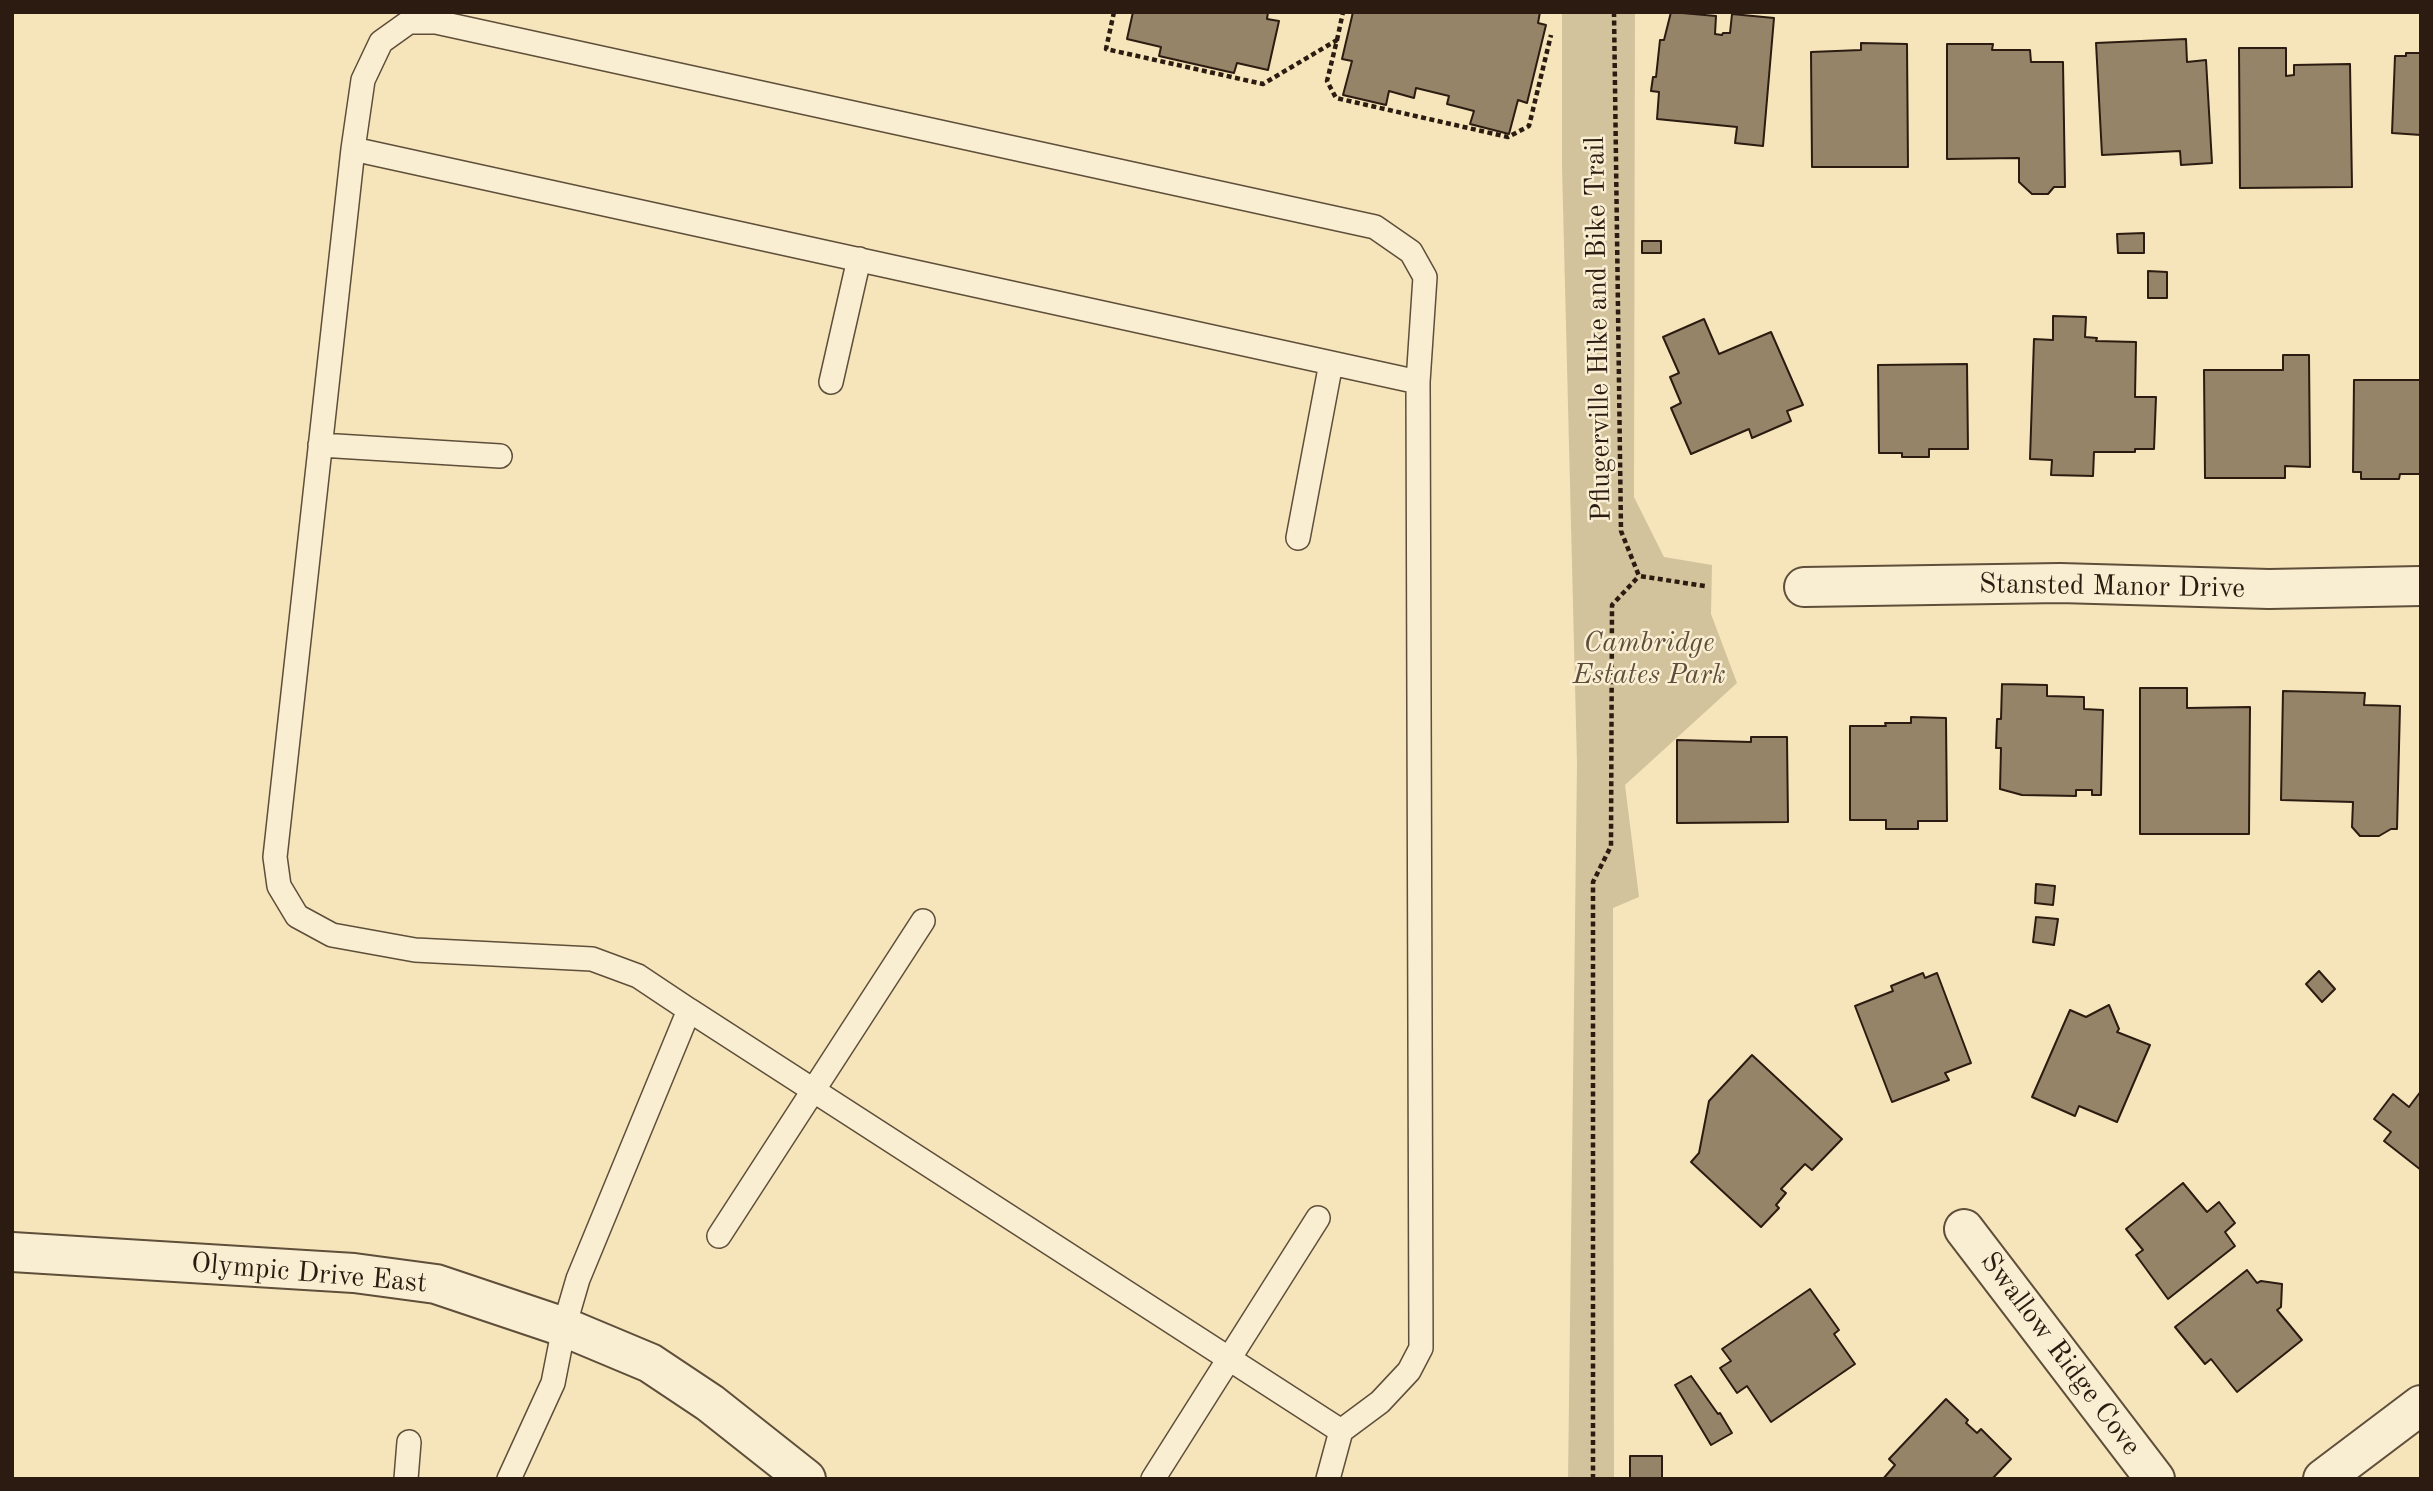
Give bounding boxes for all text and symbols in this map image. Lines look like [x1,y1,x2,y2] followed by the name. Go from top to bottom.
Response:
[1579,136,1619,522] street label: Pflugerville Hike and Bike Trail
[1979,568,2245,606] street label: Stansted Manor Drive
[1572,627,1726,693] park label: Cambridge Estates Park
[1973,1246,2147,1462] street label: Swallow Ridge Cove
[190,1247,428,1301] street label: Olympic Drive East

